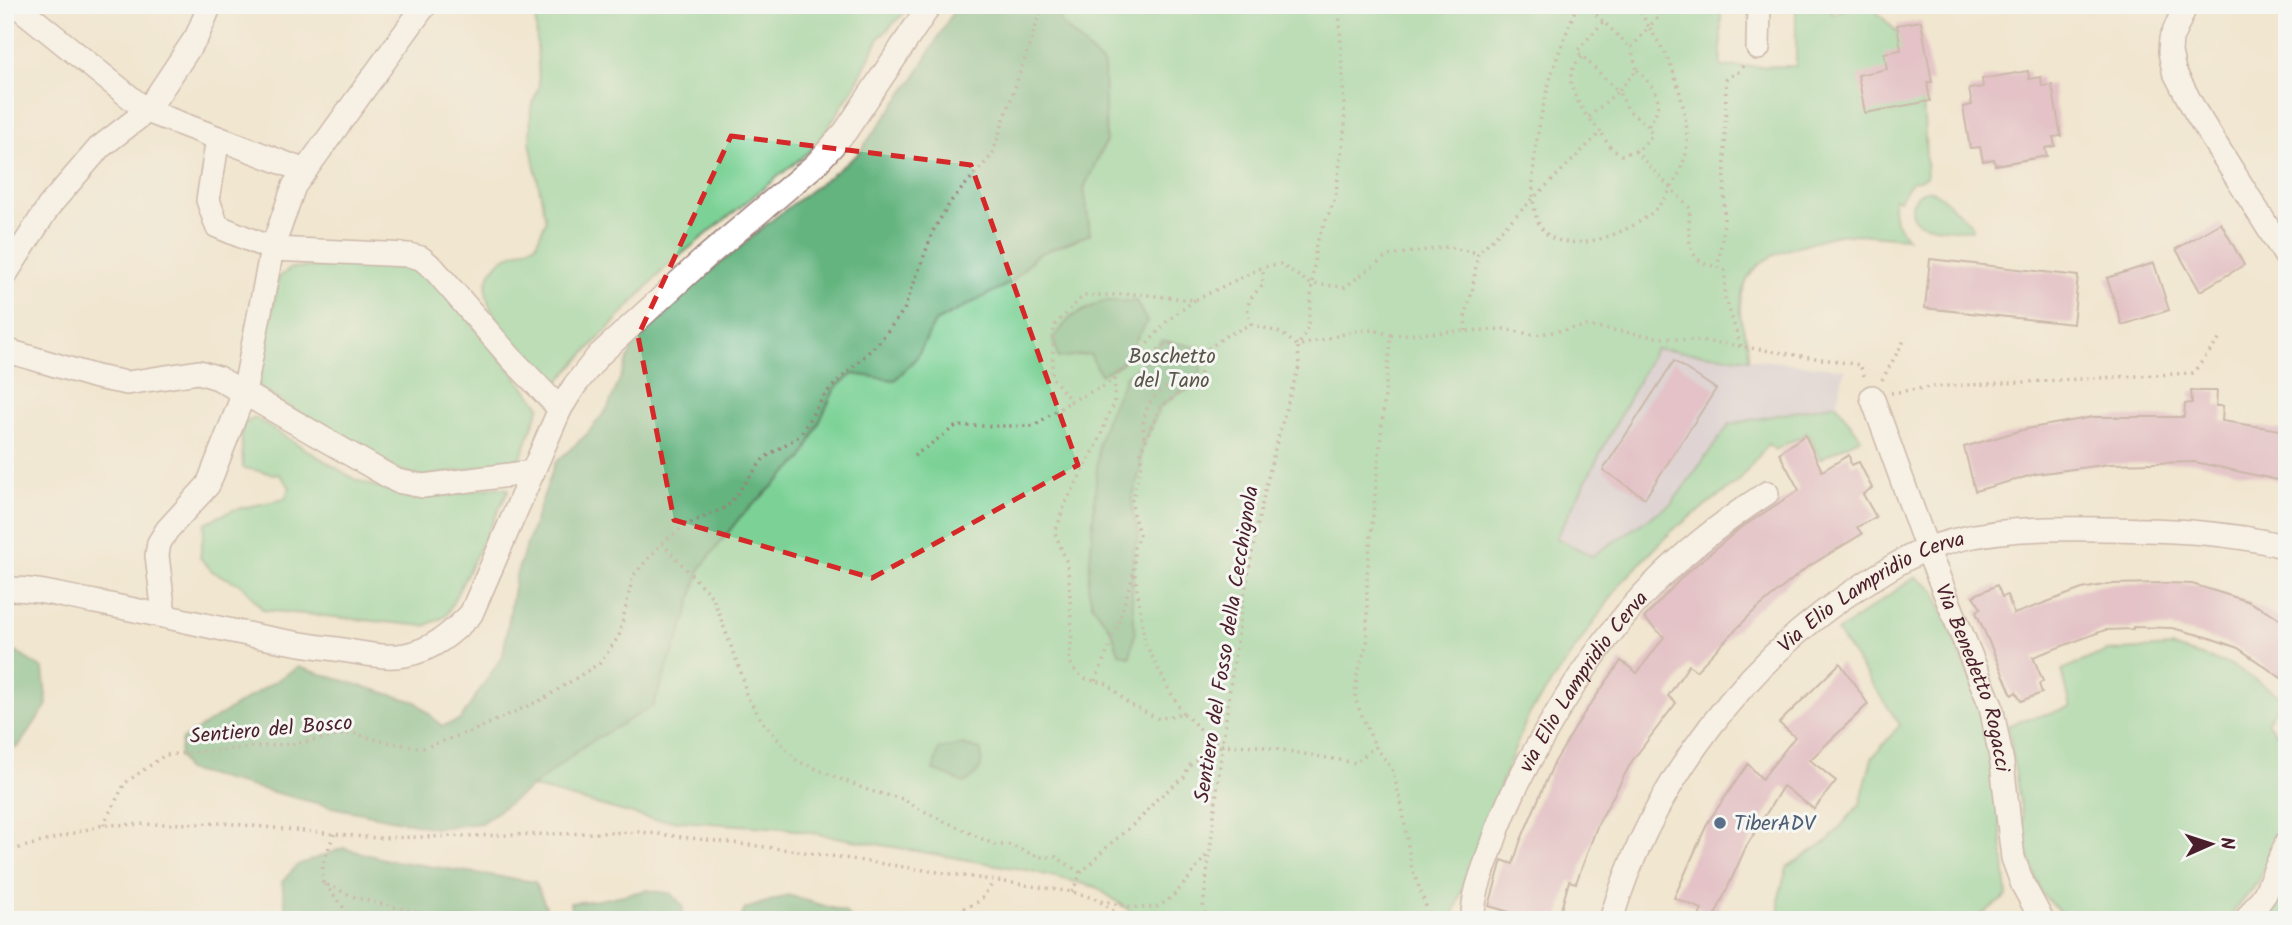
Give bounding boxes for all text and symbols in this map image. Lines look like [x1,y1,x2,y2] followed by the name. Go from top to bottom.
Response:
[1128,341,1216,398] park label: Boschetto del Tano
[1186,484,1269,805] street label: Sentiero del Fosso della Cecchignola
[1771,523,1968,662] street label: Via Elio Lampridio Cerva
[1925,579,2018,775] street label: Via Benedetto Rogacci
[1511,584,1657,779] street label: via Elio Lampridio Cerva
[188,707,354,754] street label: Sentiero del Bosco
[1734,808,1817,841] place label: TiberADV
[2176,810,2246,880] north arrow
[1712,815,1728,831] marker: TiberADV
[2211,836,2241,850] text: N

